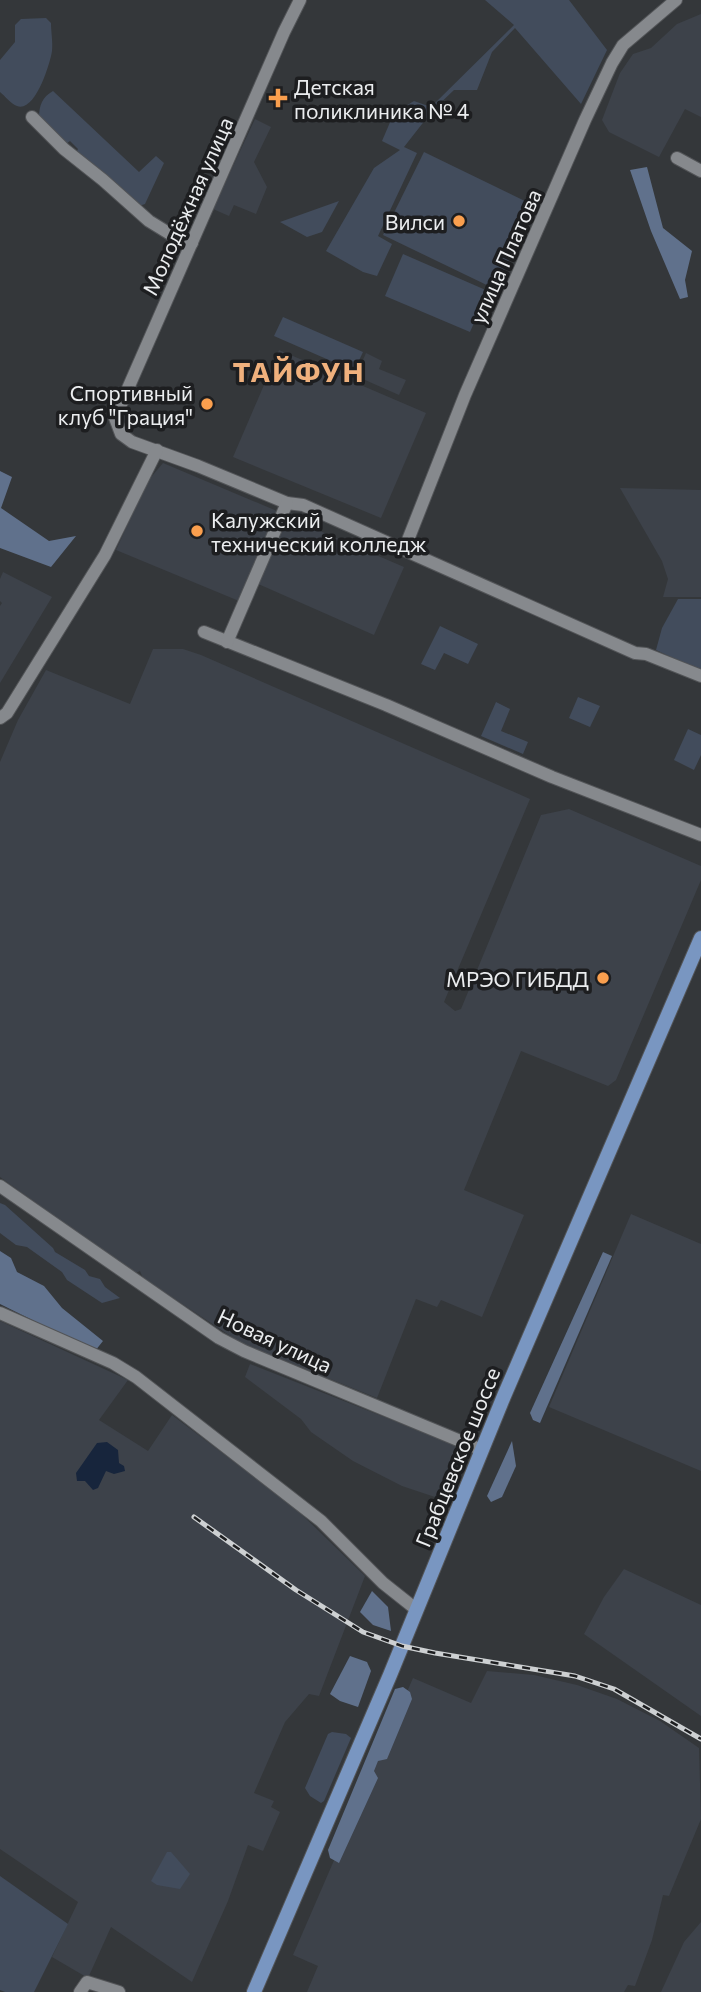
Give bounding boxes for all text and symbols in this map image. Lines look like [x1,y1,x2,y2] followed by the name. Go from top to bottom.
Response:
[294,74,470,123] place label: Детская поликлиника № 4
[268,88,288,108] marker: Детская поликлиника № 4
[136,113,238,299] street label: Молодёжная улица
[464,185,546,327] street label: улица Платова
[385,209,445,234] place label: Вилси
[451,213,467,229] marker: Вилси
[232,354,366,388] district label: ТАЙФУН
[58,380,193,429] place label: Спортивный клуб "Грация"
[199,396,215,412] marker: Спортивный клуб "Грация"
[211,507,427,556] place label: Калужский технический колледж
[189,523,205,539] marker: Калужский технический колледж
[446,966,589,991] place label: МРЭО ГИБДД
[595,970,611,986] marker: МРЭО ГИБДД
[214,1303,336,1377] street label: Новая улица
[410,1364,504,1550] street label: Грабцевское шоссе

